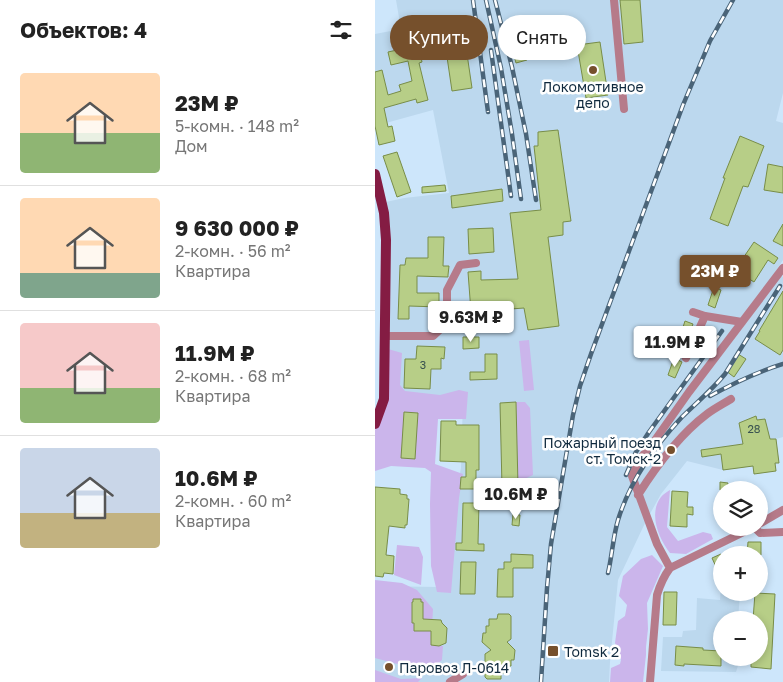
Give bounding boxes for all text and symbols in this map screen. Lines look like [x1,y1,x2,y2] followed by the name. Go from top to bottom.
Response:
[390,15,488,60] chip: Купить
[498,15,586,60] chip: Снять
[327,16,355,44] icon: filters
[20,17,147,43] text: Объектов: 4
[587,64,599,76] marker: Локомотивное депо
[542,78,644,111] place label: Локомотивное депо
[175,90,239,116] text: 23M ₽
[60,93,120,153] icon: home
[175,116,299,136] text: 5-комн. · 148 m²
[175,136,208,156] text: Дом
[175,215,299,241] text: 9 630 000 ₽
[60,218,120,278] icon: home
[175,241,291,261] text: 2-комн. · 56 m²
[680,254,750,297] pin: 23M ₽
[175,261,250,281] text: Квартира
[691,261,739,281] text: 23M ₽
[425,300,517,343] pin: 9.63M ₽
[439,307,503,327] text: 9.63M ₽
[629,326,721,368] pin: 11.9M ₽
[645,332,705,352] text: 11.9M ₽
[175,340,255,366] text: 11.9M ₽
[60,343,120,403] icon: home
[420,358,426,371] house number: 3
[175,366,291,386] text: 2-комн. · 68 m²
[175,386,250,406] text: Квартира
[747,422,761,435] house number: 28
[543,434,662,467] place label: Пожарный поезд ст. Томск-2
[665,444,677,456] marker: Пожарный поезд ст. Томск-2
[175,465,258,491] text: 10.6M ₽
[60,468,120,528] icon: home
[470,478,562,520] pin: 10.6M ₽
[713,481,768,666] map controls
[713,481,768,536] button: layers
[485,484,547,504] text: 10.6M ₽
[175,491,291,511] text: 2-комн. · 60 m²
[175,511,250,531] text: Квартира
[713,546,768,601] button: +
[713,611,768,666] button: −
[564,643,619,660] place label: Tomsk 2
[546,644,560,658] marker: Tomsk 2
[399,659,509,676] place label: Паровоз Л-0614
[383,661,395,673] marker: Паровоз Л-0614

